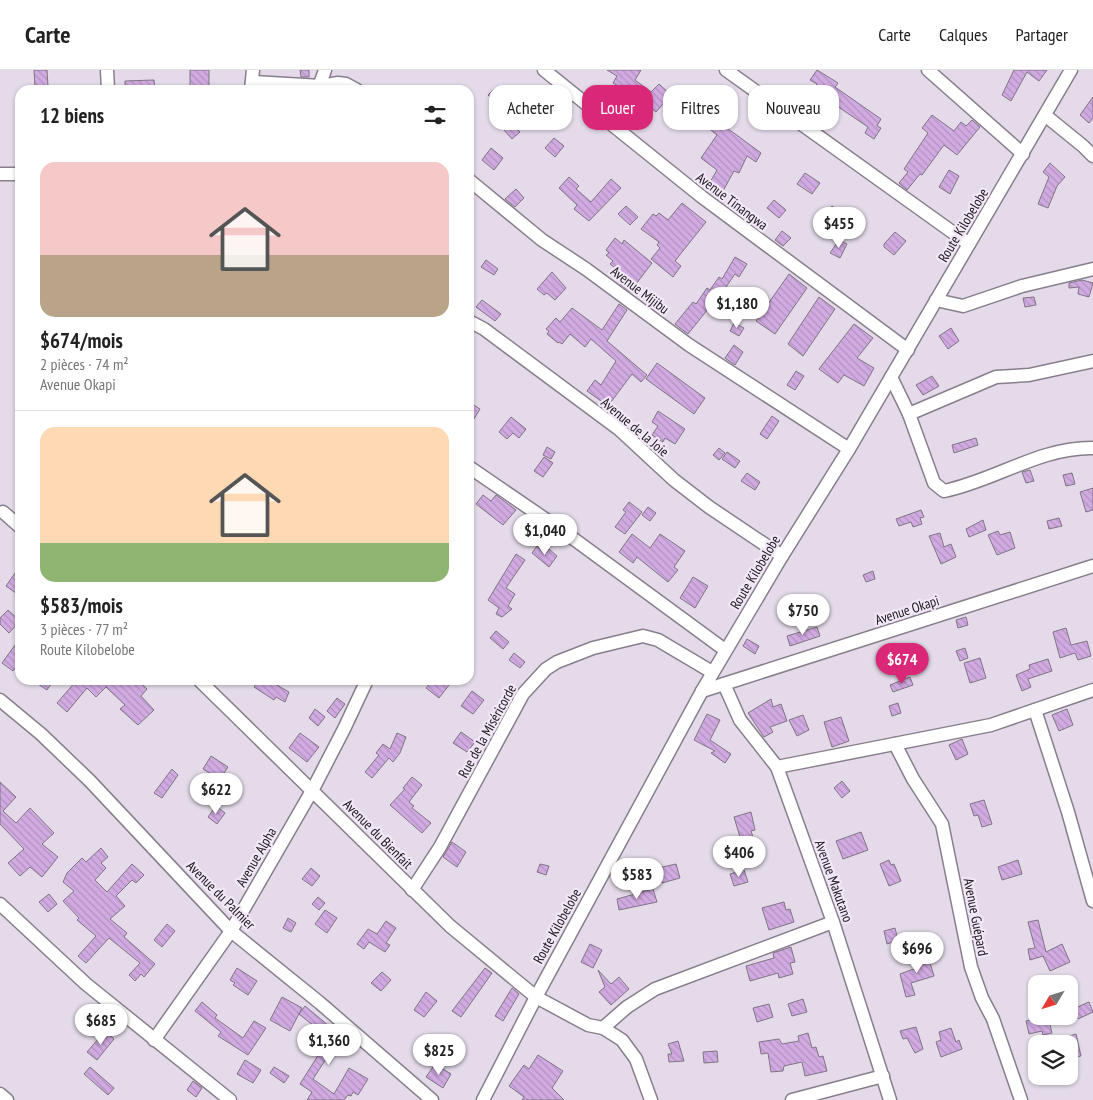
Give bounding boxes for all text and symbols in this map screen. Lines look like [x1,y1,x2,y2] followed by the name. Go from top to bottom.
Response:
[25,19,71,50] text: Carte
[878,23,911,46] text: Carte
[939,23,988,46] text: Calques
[1016,23,1068,46] text: Partager
[489,85,572,130] chip: Acheter
[582,85,653,130] chip: Louer
[663,85,738,130] chip: Filtres
[748,85,839,130] chip: Nouveau
[421,101,449,129] icon: filters
[40,102,104,129] text: 12 biens
[693,168,771,234] street label: Avenue Tinangwa
[934,185,992,265] street label: Route Kilobelobe
[200,194,290,284] icon: home
[809,206,869,249] pin: $455
[824,213,854,233] text: $455
[607,262,673,318] street label: Avenue Mijibu
[696,286,778,329] pin: $1,180
[716,293,758,313] text: $1,180
[40,327,123,354] text: $674/mois
[40,354,129,374] text: 2 pièces · 74 m²
[40,374,116,394] text: Avenue Okapi
[597,393,673,461] street label: Avenue de la Joie
[200,460,290,550] icon: home
[504,514,586,556] pin: $1,040
[524,520,566,540] text: $1,040
[726,532,784,612] street label: Route Kilobelobe
[873,591,941,629] street label: Avenue Okapi
[40,592,123,619] text: $583/mois
[773,594,833,636] pin: $750
[788,600,818,620] text: $750
[40,619,128,639] text: 3 pièces · 77 m²
[40,639,135,659] text: Route Kilobelobe
[872,642,932,685] pin: $674
[887,649,917,669] text: $674
[454,681,520,781] street label: Rue de la Miséricorde
[186,772,246,815] pin: $622
[201,779,231,799] text: $622
[339,795,417,873] street label: Avenue du Bienfait
[232,824,280,890] street label: Avenue Alpha
[709,836,769,878] pin: $406
[811,837,857,925] street label: Avenue Makutano
[724,842,754,862] text: $406
[183,857,259,933] street label: Avenue du Palmier
[607,858,667,900] pin: $583
[622,864,652,884] text: $583
[960,877,992,957] street label: Avenue Guépard
[529,885,585,967] street label: Route Kilobelobe
[887,932,947,974] pin: $696
[902,938,932,958] text: $696
[1028,975,1078,1025] north arrow
[1028,975,1078,1085] map controls
[71,1004,131,1046] pin: $685
[86,1010,116,1030] text: $685
[288,1024,370,1066] pin: $1,360
[308,1030,350,1050] text: $1,360
[409,1034,469,1076] pin: $825
[1028,1035,1078,1085] button: layers
[424,1040,454,1060] text: $825

